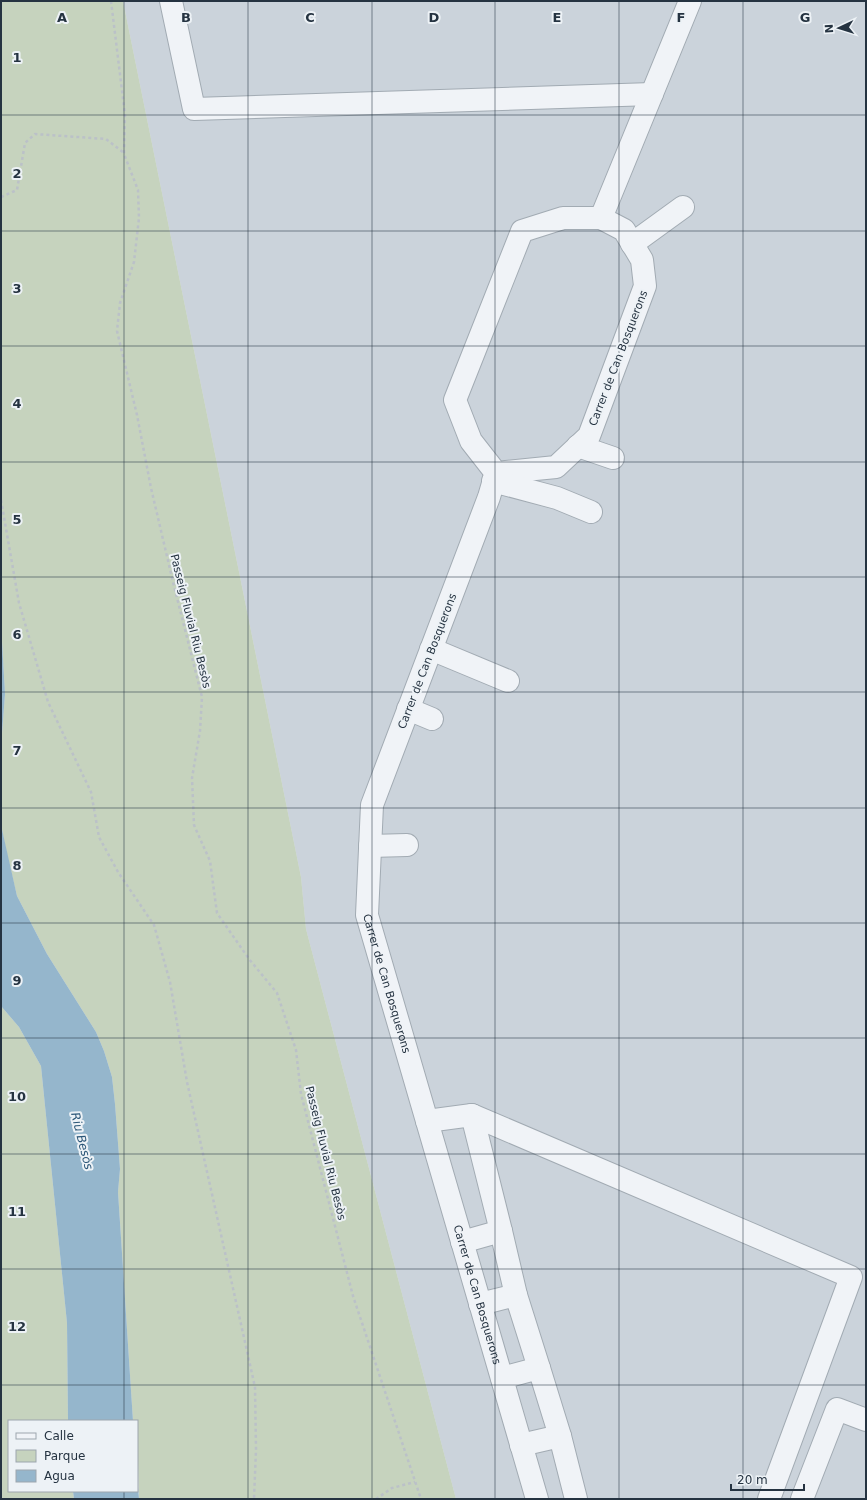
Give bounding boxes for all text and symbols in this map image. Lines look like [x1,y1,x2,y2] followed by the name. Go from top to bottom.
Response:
[819,8,859,48] north arrow
[57,10,67,25] text: A
[181,10,191,25] text: B
[305,10,315,25] text: C
[429,10,440,25] text: D
[553,10,561,25] text: E
[677,10,685,25] text: F
[800,10,810,25] text: G
[823,24,836,34] text: N
[12,50,22,65] text: 1
[12,166,22,181] text: 2
[12,281,22,296] text: 3
[587,288,651,428] street label: Carrer de Can Bosquerons
[12,396,22,411] text: 4
[12,512,22,527] text: 5
[168,553,214,690] street label: Passeig Fluvial Riu Besòs
[396,591,460,731] street label: Carrer de Can Bosquerons
[12,627,22,642] text: 6
[12,743,22,758] text: 7
[12,858,22,873] text: 8
[360,912,413,1055] street label: Carrer de Can Bosquerons
[12,973,22,988] text: 9
[303,1085,349,1222] street label: Passeig Fluvial Riu Besòs
[8,1089,26,1104] text: 10
[68,1111,96,1171] water label: Riu Besòs
[8,1204,26,1219] text: 11
[451,1224,504,1366] street label: Carrer de Can Bosquerons
[8,1319,26,1334] text: 12
[8,1420,138,1492] legend
[44,1429,74,1443] text: Calle
[44,1449,85,1463] text: Parque
[731,1466,804,1492] scale bar
[44,1469,75,1483] text: Agua
[737,1473,768,1487] text: 20 m

